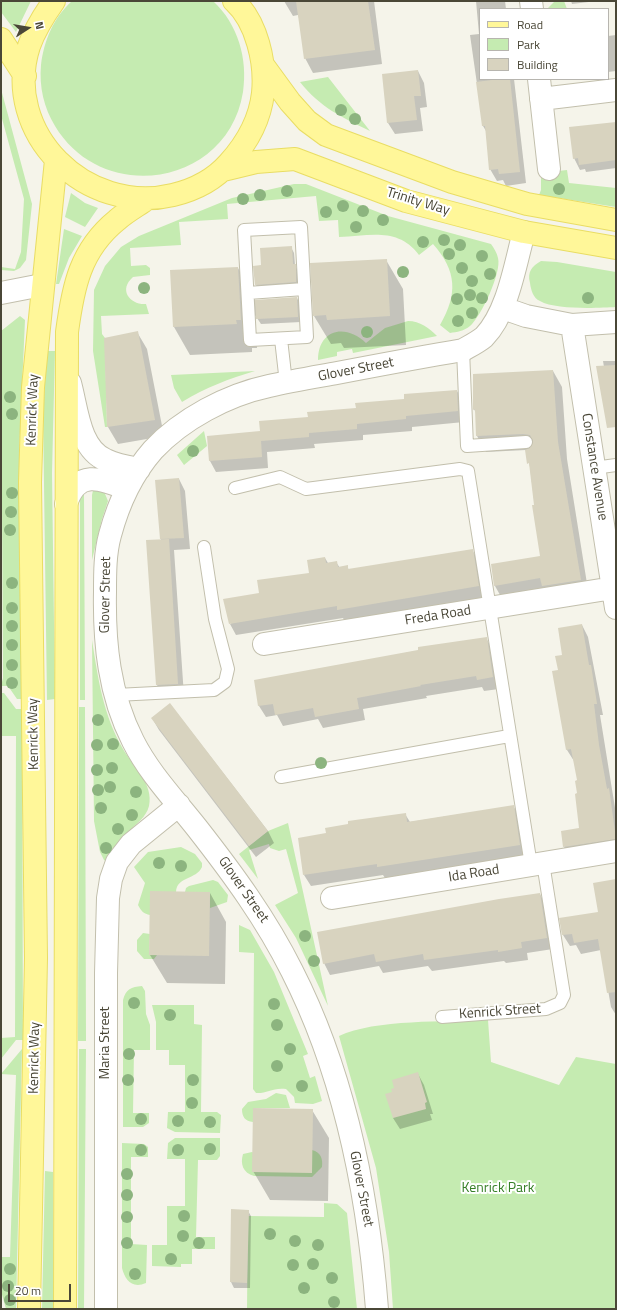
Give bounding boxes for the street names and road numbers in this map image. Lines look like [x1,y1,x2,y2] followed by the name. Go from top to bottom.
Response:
[384,184,452,220] street label: Trinity Way
[317,354,395,386] street label: Glover Street
[23,374,43,446] street label: Kenrick Way
[577,412,611,522] street label: Constance Avenue
[97,556,115,634] street label: Glover Street
[404,602,472,630] street label: Freda Road
[25,698,43,770] street label: Kenrick Way
[214,854,272,926] street label: Glover Street
[447,862,501,886] street label: Ida Road
[458,1001,542,1023] street label: Kenrick Street
[98,1007,114,1079] street label: Maria Street
[26,1022,44,1094] street label: Kenrick Way
[345,1150,377,1228] street label: Glover Street

